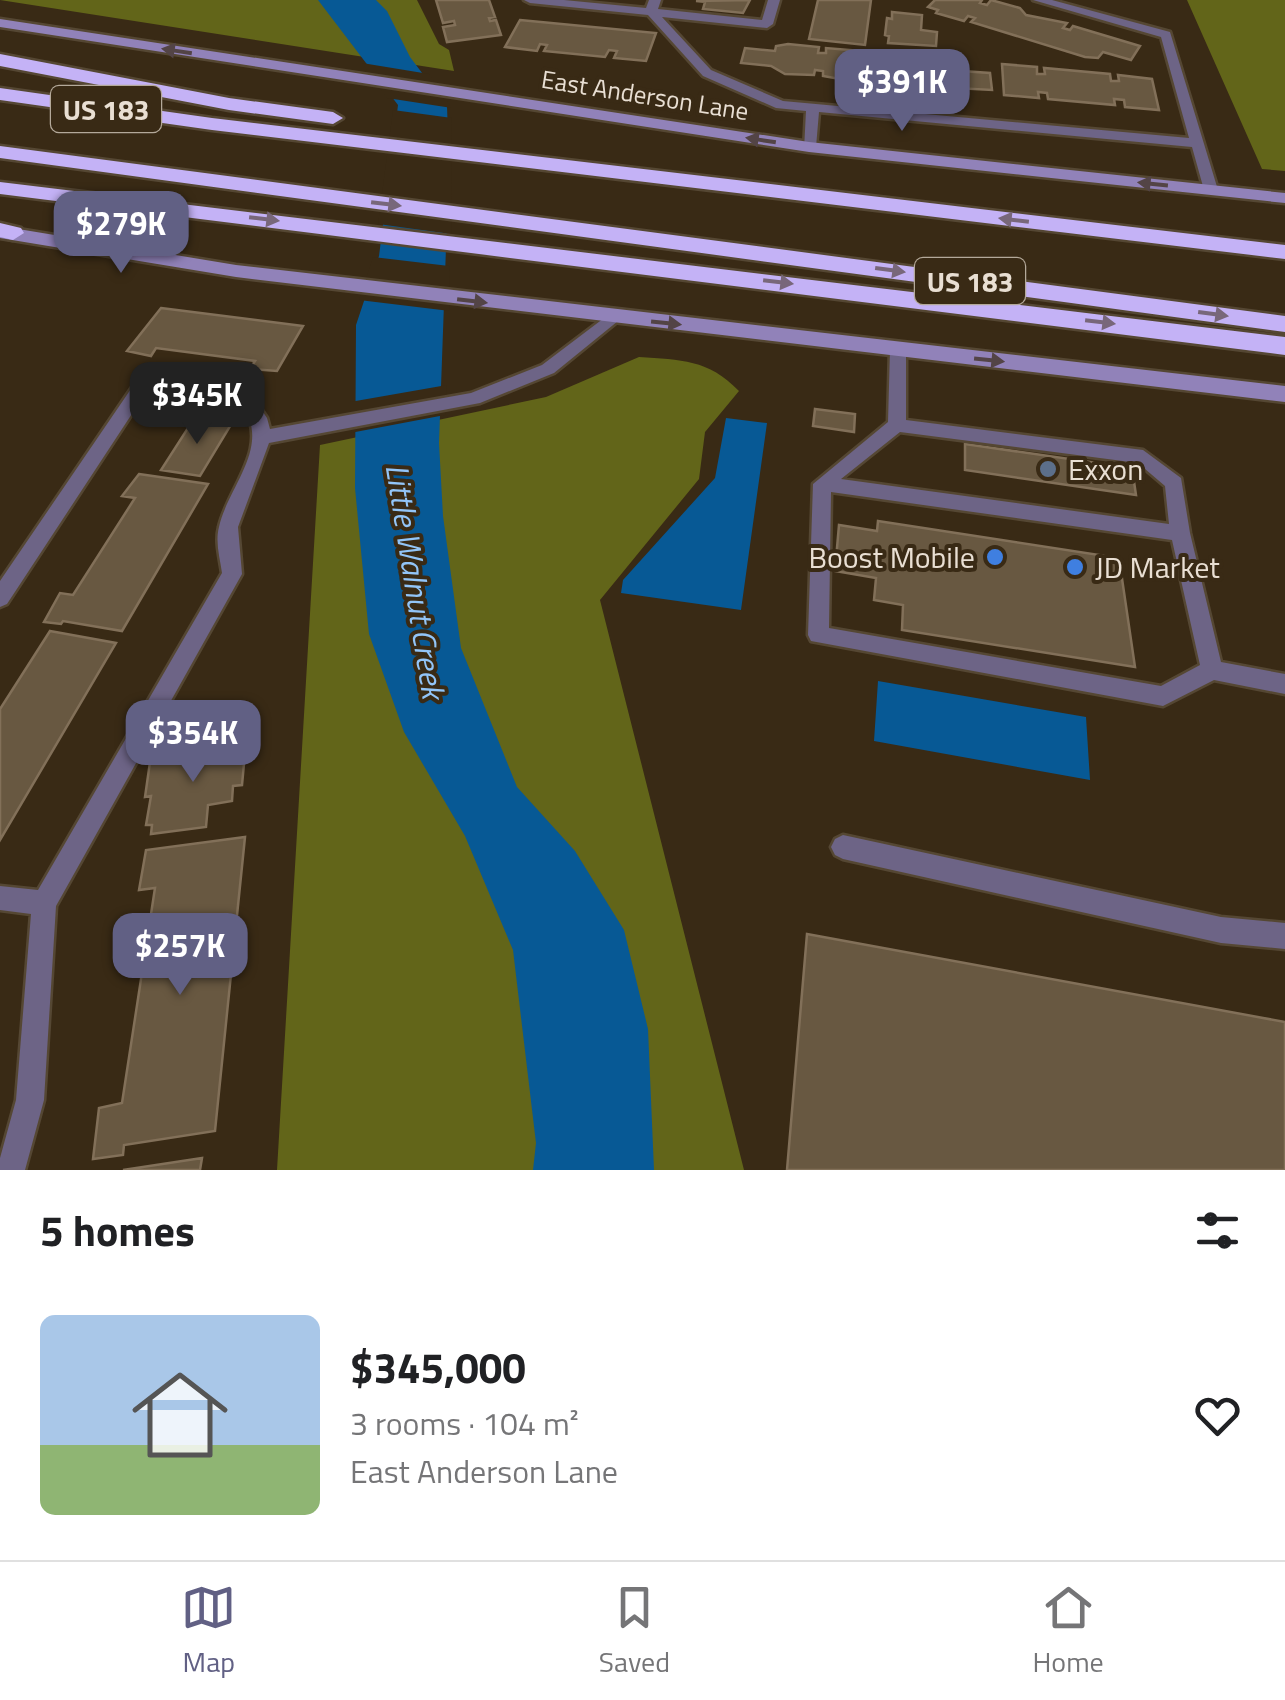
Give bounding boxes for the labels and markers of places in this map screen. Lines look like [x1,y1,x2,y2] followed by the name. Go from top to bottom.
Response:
[832,49,972,134] pin: $391K
[51,191,191,276] pin: $279K
[127,362,267,447] pin: $345K
[1068,446,1143,492] place label: Exxon
[1037,458,1059,480] marker: Exxon
[808,534,975,580] place label: Boost Mobile
[1095,544,1220,590] place label: JD Market
[984,546,1006,568] marker: Boost Mobile
[1064,556,1086,578] marker: JD Market
[123,700,263,785] pin: $354K
[110,913,250,998] pin: $257K

